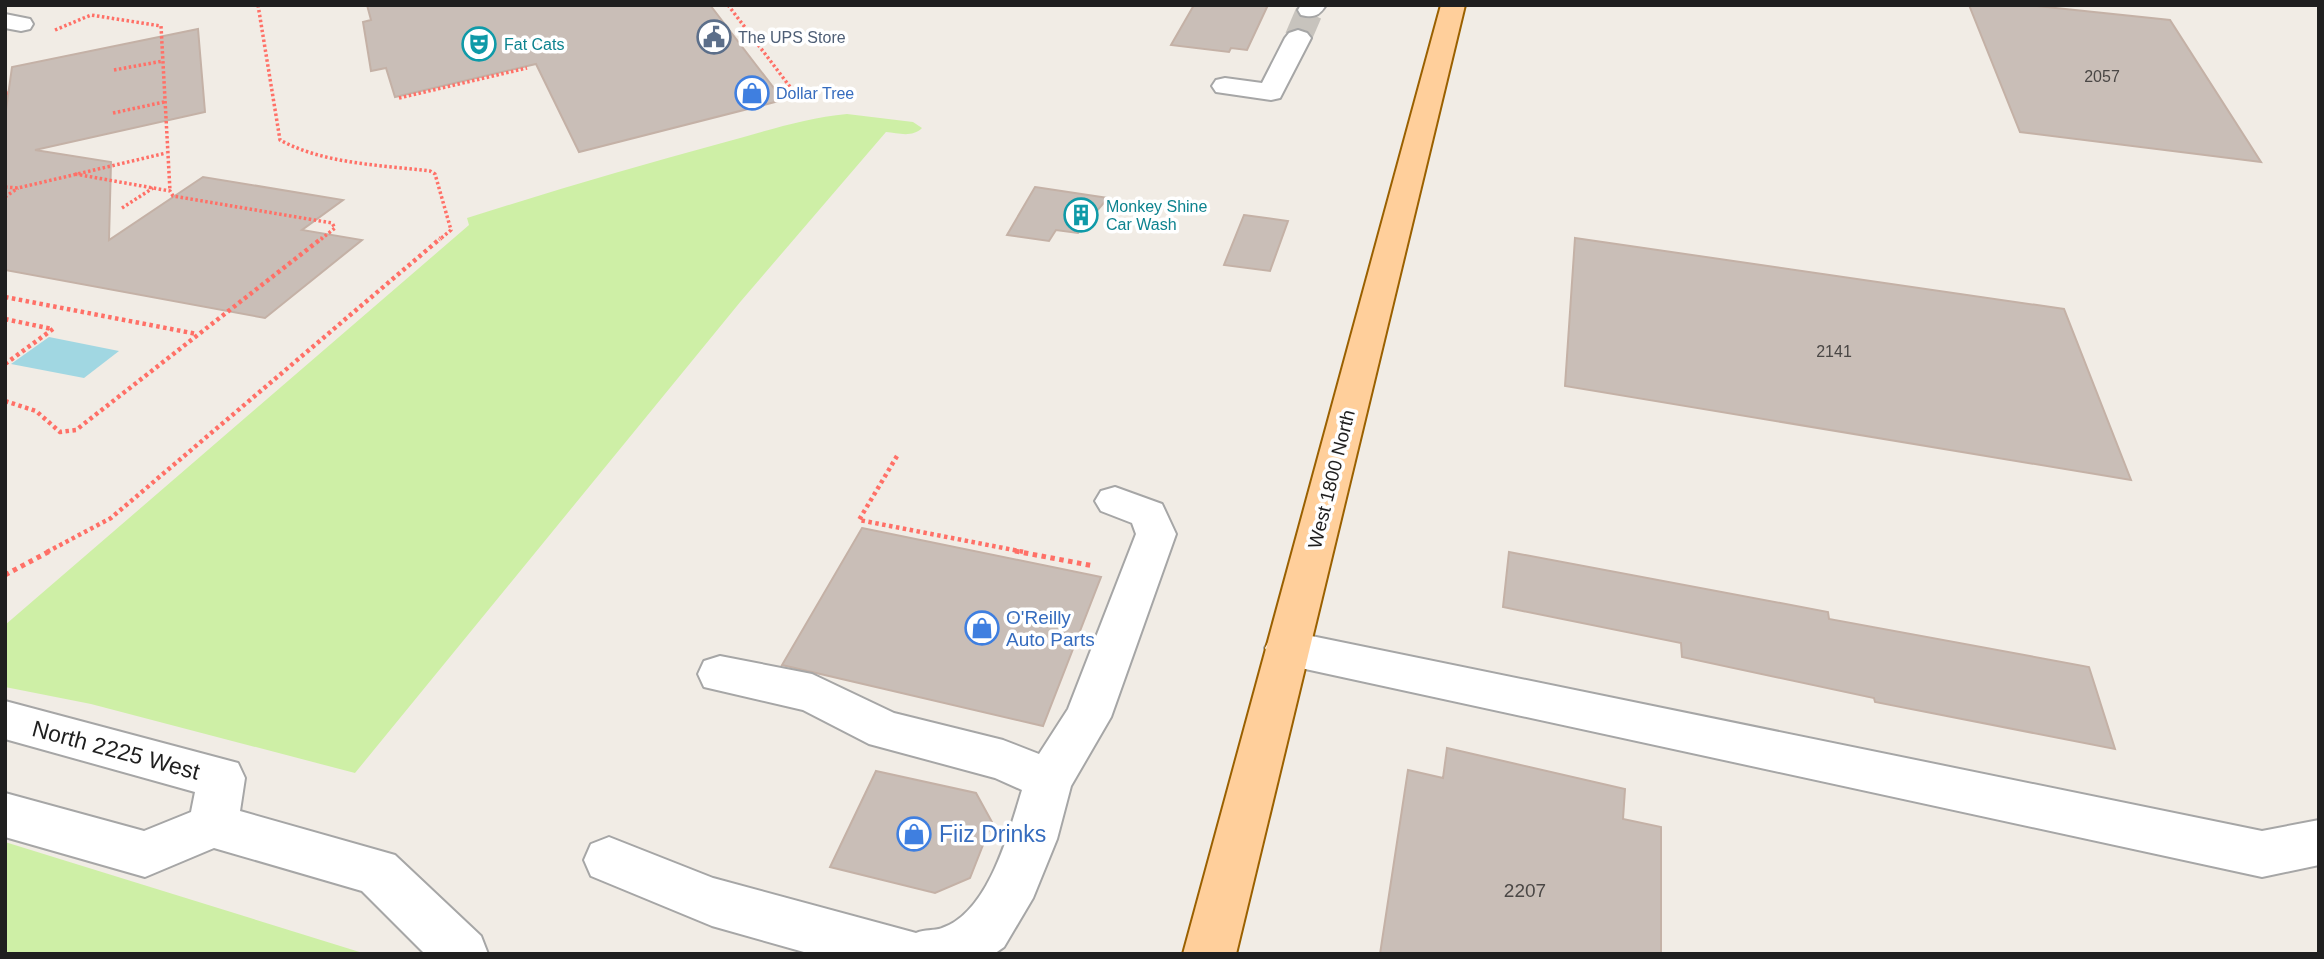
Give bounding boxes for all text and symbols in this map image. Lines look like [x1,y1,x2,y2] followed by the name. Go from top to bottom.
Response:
[695,18,733,56] public building icon: The UPS Store
[460,25,498,63] theatre icon: Fat Cats
[738,29,846,46] place label: The UPS Store
[504,36,564,53] place label: Fat Cats
[2084,68,2120,85] house number: 2057
[733,74,771,112] shop icon: Dollar Tree
[776,85,854,102] place label: Dollar Tree
[1062,196,1100,234] building icon: Monkey Shine Car Wash
[1106,198,1207,233] place label: Monkey Shine Car Wash
[1816,343,1852,360] house number: 2141
[1304,408,1359,551] street label: West 1800 North
[1006,607,1095,650] place label: O'Reilly Auto Parts
[963,609,1001,647] shop icon: O'Reilly Auto Parts
[29,715,203,785] street label: North 2225 West
[895,815,933,853] shop icon: Fiiz Drinks
[939,821,1046,847] place label: Fiiz Drinks
[1504,880,1546,901] house number: 2207

